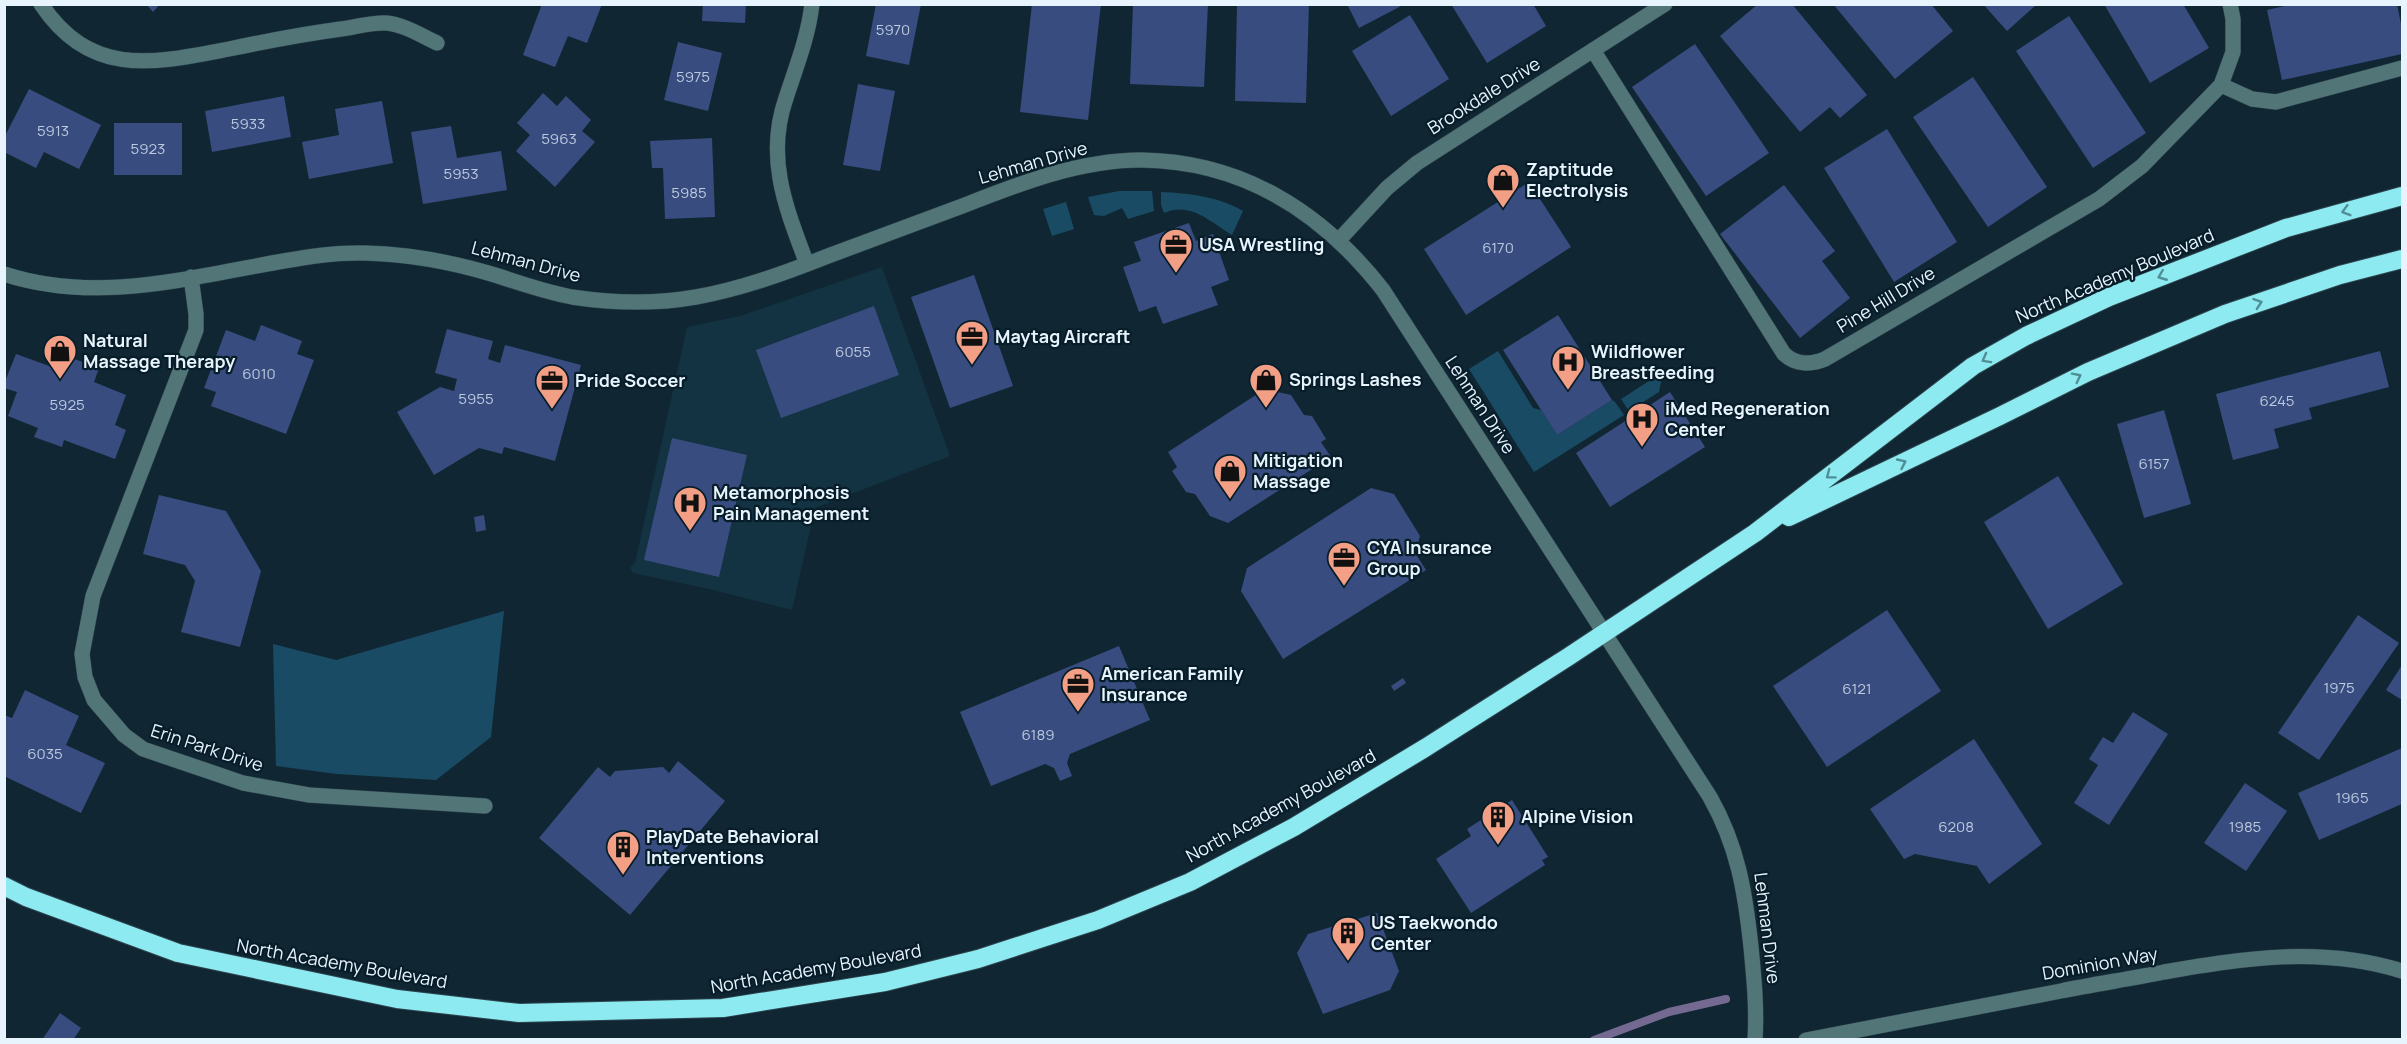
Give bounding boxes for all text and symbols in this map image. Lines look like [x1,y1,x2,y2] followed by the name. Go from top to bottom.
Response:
[876,19,910,40] house number: 5970
[1423,51,1544,139] street label: Brookdale Drive
[676,66,710,87] house number: 5975
[231,113,265,134] house number: 5933
[37,120,69,141] house number: 5913
[541,128,577,149] house number: 5963
[976,135,1090,189] street label: Lehman Drive
[131,138,165,159] house number: 5923
[1526,157,1629,202] place label: Zaptitude Electrolysis
[1485,162,1521,209] shop icon: Zaptitude Electrolysis
[444,163,478,184] house number: 5953
[671,182,707,203] house number: 5985
[2341,204,2352,216] one-way arrow
[2012,222,2218,328] street label: North Academy Boulevard
[1158,227,1194,274] office icon: USA Wrestling
[1199,232,1324,256] place label: USA Wrestling
[469,235,583,287] street label: Lehman Drive
[1482,237,1514,258] house number: 6170
[1832,260,1939,338] street label: Pine Hill Drive
[2158,269,2169,281] one-way arrow
[2252,298,2263,310] one-way arrow
[954,319,990,366] office icon: Maytag Aircraft
[995,324,1130,348] place label: Maytag Aircraft
[83,328,235,373] place label: Natural Massage Therapy
[42,333,78,380] shop icon: Natural Massage Therapy
[1591,339,1715,384] place label: Wildflower Breastfeeding
[835,341,871,362] house number: 6055
[1550,344,1586,391] hospital icon: Wildflower Breastfeeding
[1440,351,1521,458] street label: Lehman Drive
[1982,351,1992,363] one-way arrow
[1248,362,1284,409] shop icon: Springs Lashes
[242,363,276,384] house number: 6010
[534,363,570,410] office icon: Pride Soccer
[1289,367,1422,391] place label: Springs Lashes
[575,368,685,392] place label: Pride Soccer
[2071,373,2082,384] one-way arrow
[458,388,494,409] house number: 5955
[2259,390,2295,411] house number: 6245
[49,394,85,415] house number: 5925
[1665,396,1830,441] place label: iMed Regeneration Center
[1624,401,1660,448] hospital icon: iMed Regeneration Center
[1253,448,1343,493] place label: Mitigation Massage
[1212,453,1248,500] shop icon: Mitigation Massage
[2138,453,2170,474] house number: 6157
[1896,458,1907,470] one-way arrow
[1826,468,1837,479] one-way arrow
[713,480,869,525] place label: Metamorphosis Pain Management
[672,485,708,532] hospital icon: Metamorphosis Pain Management
[1367,535,1492,580] place label: CYA Insurance Group
[1326,540,1362,587] office icon: CYA Insurance Group
[1101,661,1243,706] place label: American Family Insurance
[1060,666,1096,713] office icon: American Family Insurance
[2323,677,2355,698] house number: 1975
[1842,678,1872,699] house number: 6121
[148,718,267,777] street label: Erin Park Drive
[1022,724,1054,745] house number: 6189
[27,743,63,764] house number: 6035
[1181,743,1380,867] street label: North Academy Boulevard
[2335,787,2369,808] house number: 1965
[1480,799,1516,846] building icon: Alpine Vision
[1521,804,1633,828] place label: Alpine Vision
[1938,816,1974,837] house number: 6208
[2229,816,2261,837] house number: 1985
[646,824,819,869] place label: PlayDate Behavioral Interventions
[605,829,641,876] building icon: PlayDate Behavioral Interventions
[1749,871,1787,985] street label: Lehman Drive
[1371,910,1498,955] place label: US Taekwondo Center
[1330,915,1366,962] building icon: US Taekwondo Center
[235,933,449,993] street label: North Academy Boulevard
[709,938,923,998] street label: North Academy Boulevard
[2040,941,2160,985] street label: Dominion Way

